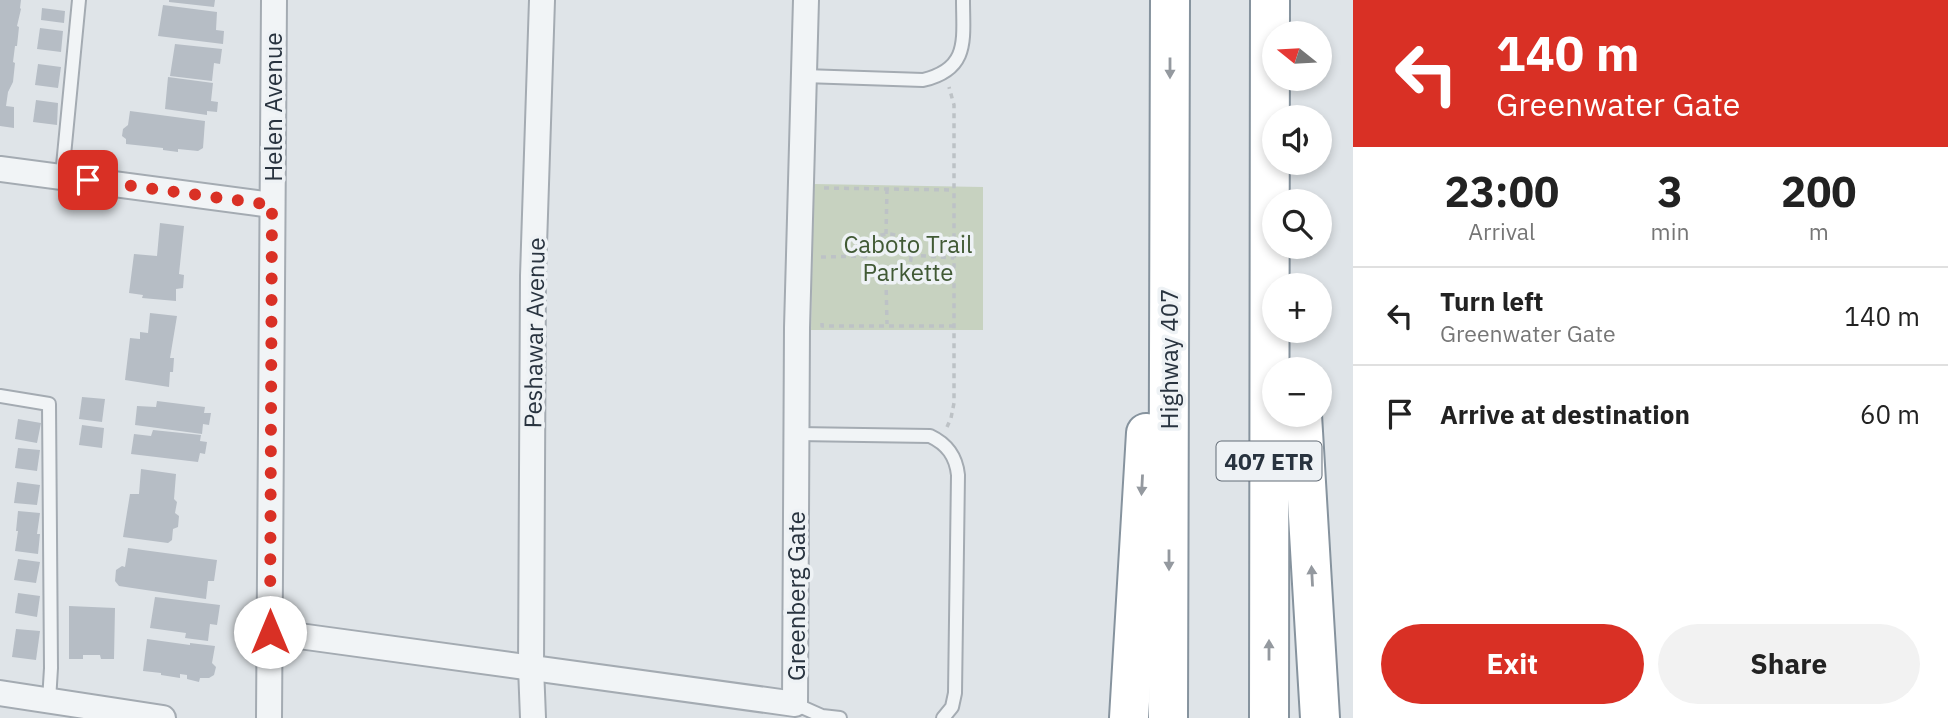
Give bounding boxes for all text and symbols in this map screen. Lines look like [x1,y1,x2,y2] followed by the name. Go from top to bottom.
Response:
[1262,21,1332,91] north arrow
[1262,21,1332,427] map controls
[1496,21,1640,84] text: 140 m
[1381,28,1472,119] icon: left
[257,32,289,182] street label: Helen Avenue
[1164,57,1176,79] one-way arrow
[1496,83,1740,125] text: Greenwater Gate
[1262,105,1332,175] button: sound
[58,150,118,210] pin
[69,161,107,199] icon: arrive
[1444,164,1559,219] text: 23:00
[1657,164,1683,219] text: 3
[1781,164,1857,219] text: 200
[1262,189,1332,259] button: search
[1468,216,1535,246] text: Arrival
[1651,216,1689,246] text: min
[1809,216,1829,246] text: m
[843,228,973,288] park label: Caboto Trail Parkette
[516,237,552,429] street label: Peshawar Avenue
[1262,273,1332,343] button: +
[1440,284,1543,318] text: Turn left
[1153,289,1185,429] street label: Highway 407
[1381,297,1419,335] icon: left
[1844,299,1920,333] text: 140 m
[1440,318,1616,348] text: Greenwater Gate
[1262,357,1332,427] button: −
[1381,395,1419,433] icon: arrive
[1440,397,1690,431] text: Arrive at destination
[1860,397,1920,431] text: 60 m
[1216,442,1322,481] road number: 407 ETR
[1136,474,1147,496] one-way arrow
[780,511,812,681] street label: Greenberg Gate
[1163,549,1174,571] one-way arrow
[1306,565,1317,587] one-way arrow
[233,595,307,669] position arrow
[1381,624,1644,704] button: Exit
[1658,624,1920,704] button: Share
[1263,639,1275,661] one-way arrow

